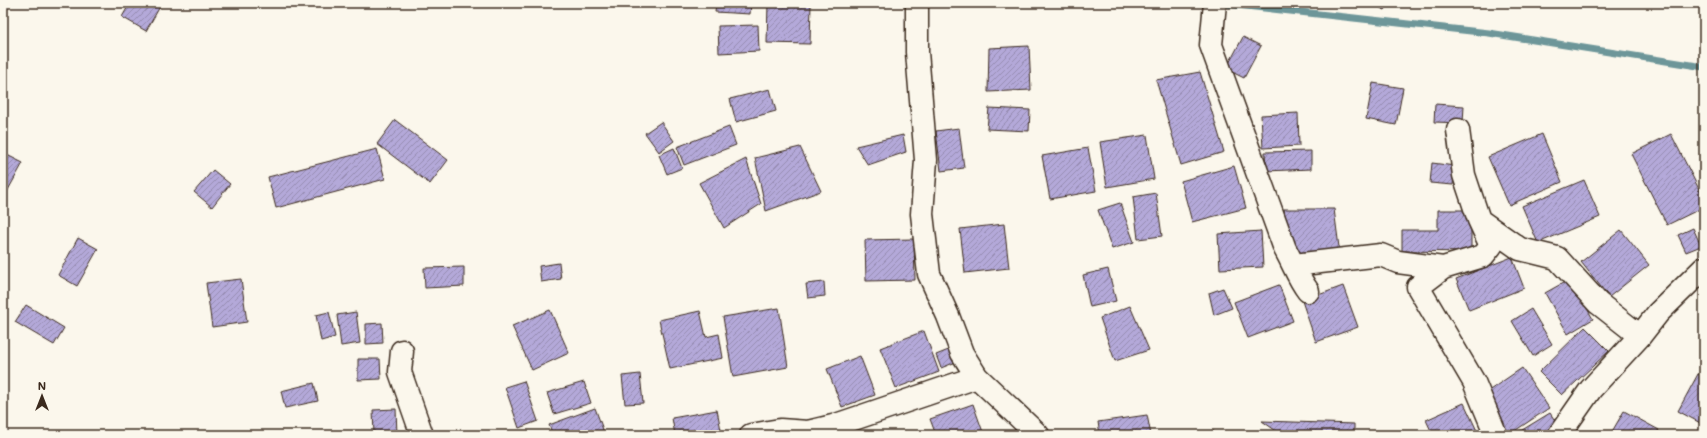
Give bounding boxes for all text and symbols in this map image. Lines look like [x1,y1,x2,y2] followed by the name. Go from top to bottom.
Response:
[22,376,62,416] north arrow
[38,378,46,393] text: N

